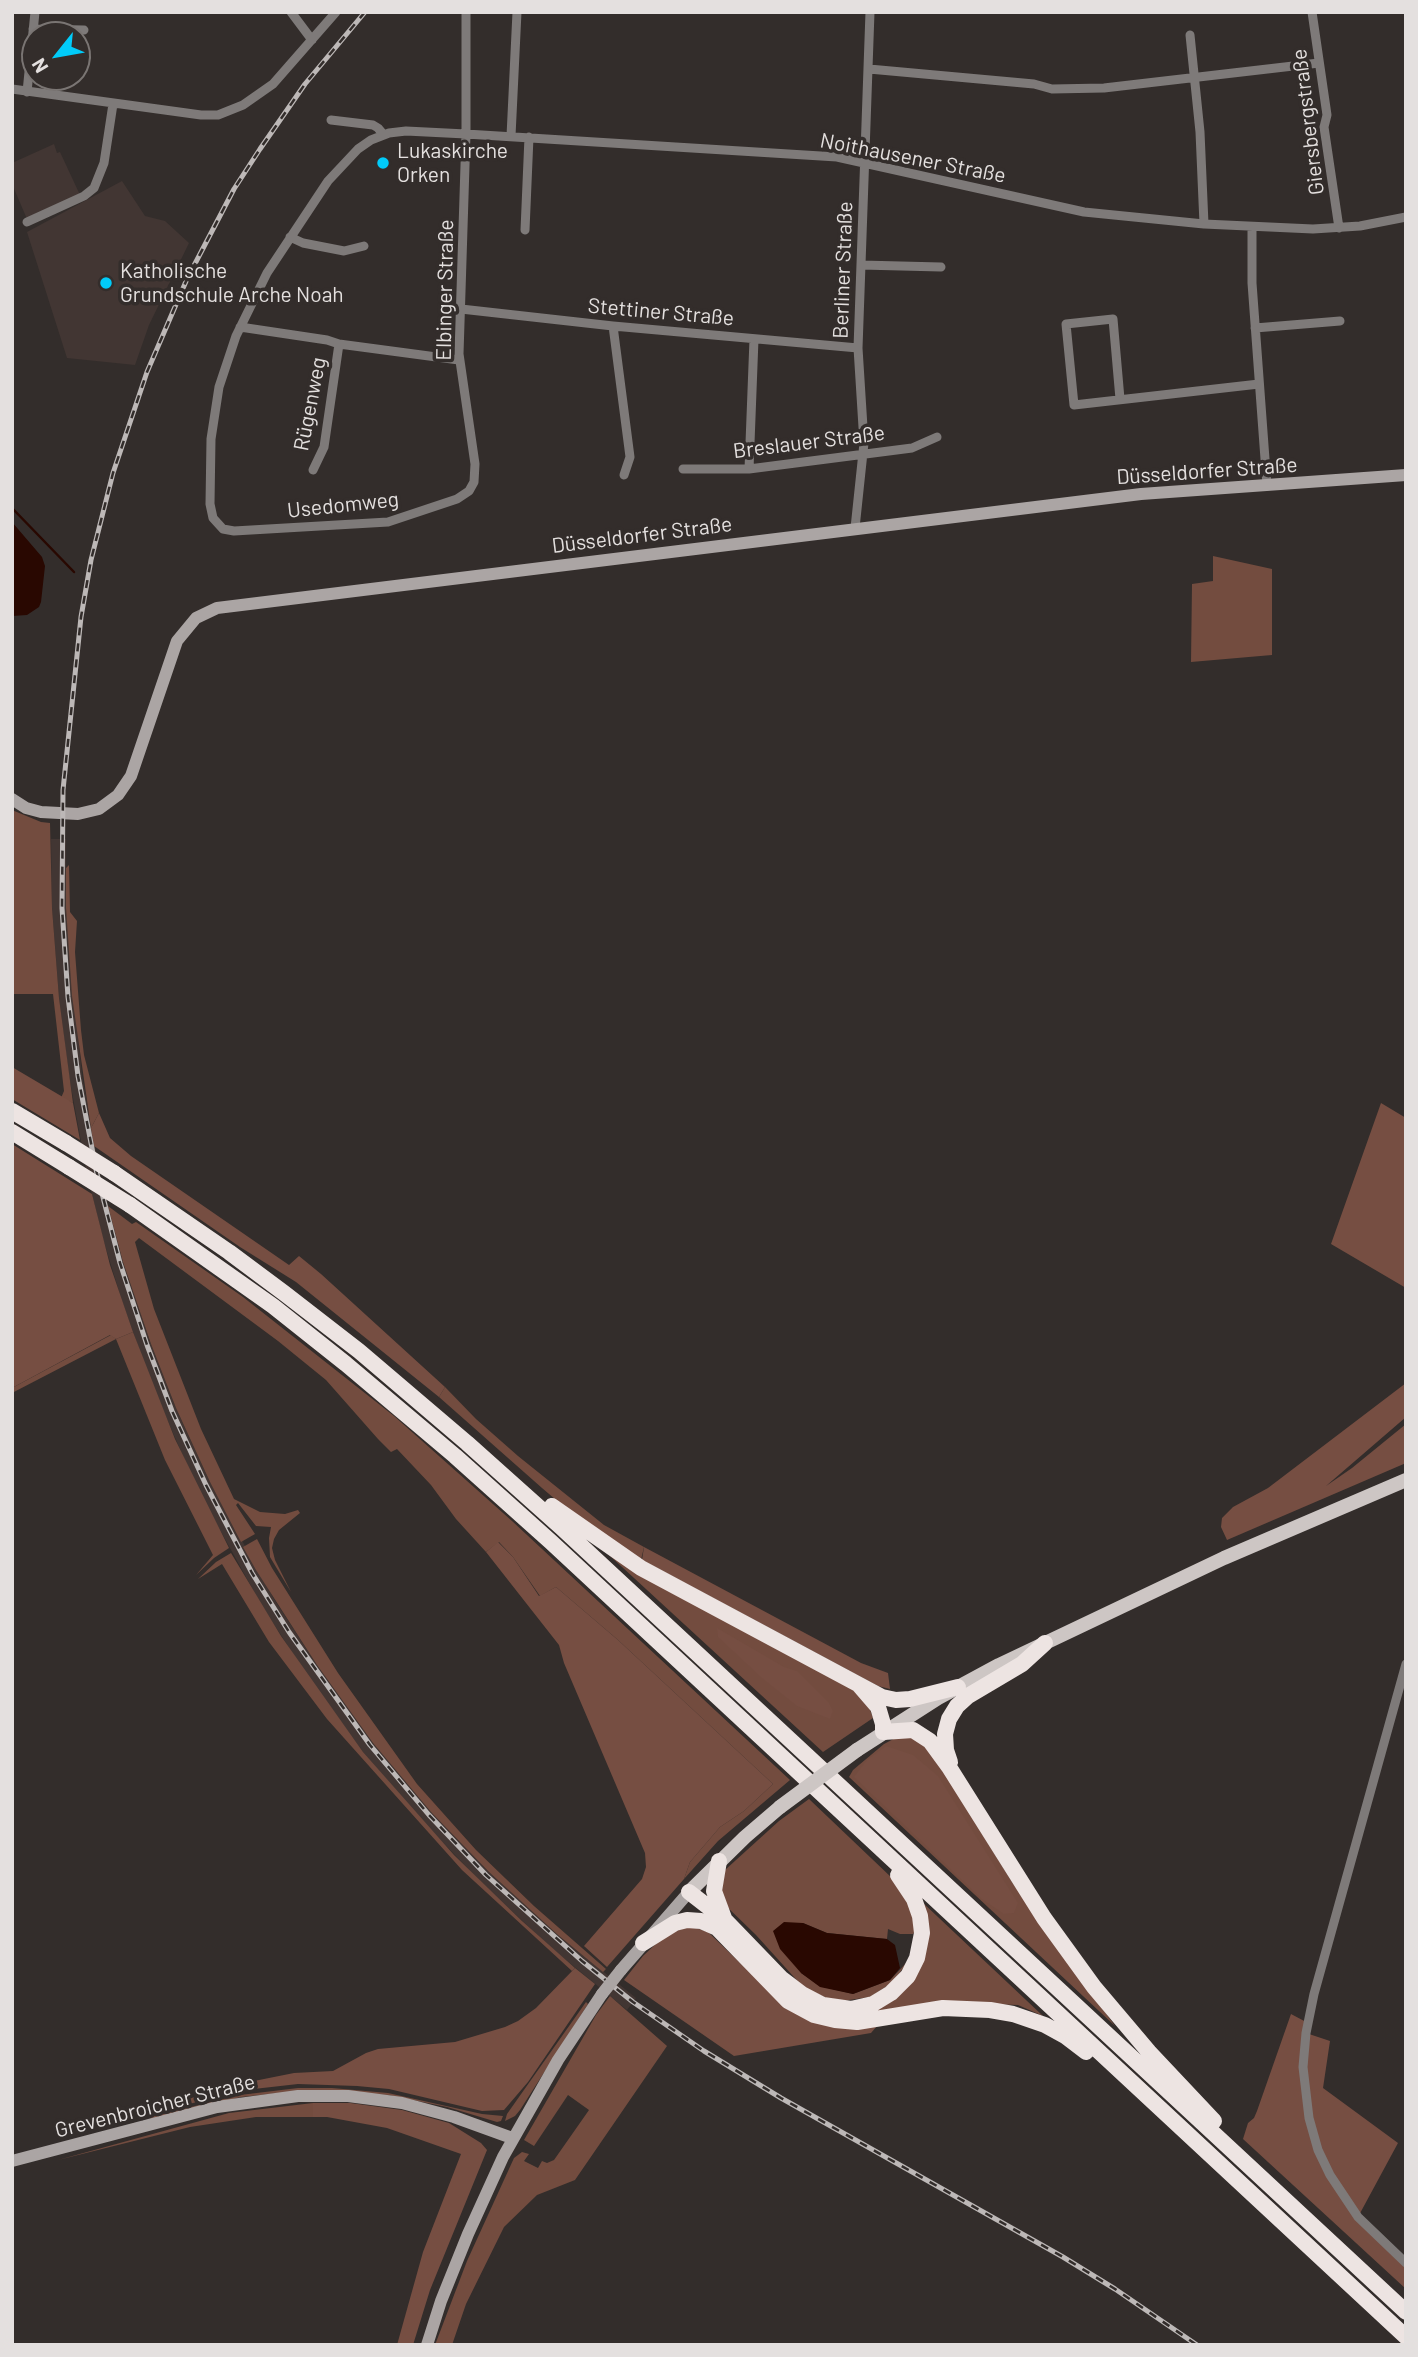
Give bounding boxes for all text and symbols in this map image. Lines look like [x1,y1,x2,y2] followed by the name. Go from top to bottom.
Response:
[21,21,91,91] north arrow
[1287,47,1329,197] street label: Giersbergstraße
[26,55,52,77] text: N
[818,128,1008,188] street label: Noithausener Straße
[397,138,508,188] place label: Lukaskirche Orken
[375,155,391,171] marker: Lukaskirche Orken
[828,201,858,339] street label: Berliner Straße
[431,219,459,361] street label: Elbinger Straße
[120,258,344,308] place label: Katholische Grundschule Arche Noah
[98,275,114,291] marker: Katholische Grundschule Arche Noah
[587,293,735,331] street label: Stettiner Straße
[289,355,331,453] street label: Rügenweg
[732,420,886,464] street label: Breslauer Straße
[1116,452,1298,490] street label: Düsseldorfer Straße
[286,487,400,523] street label: Usedomweg
[550,511,734,559] street label: Düsseldorfer Straße
[52,2069,258,2143] street label: Grevenbroicher Straße

